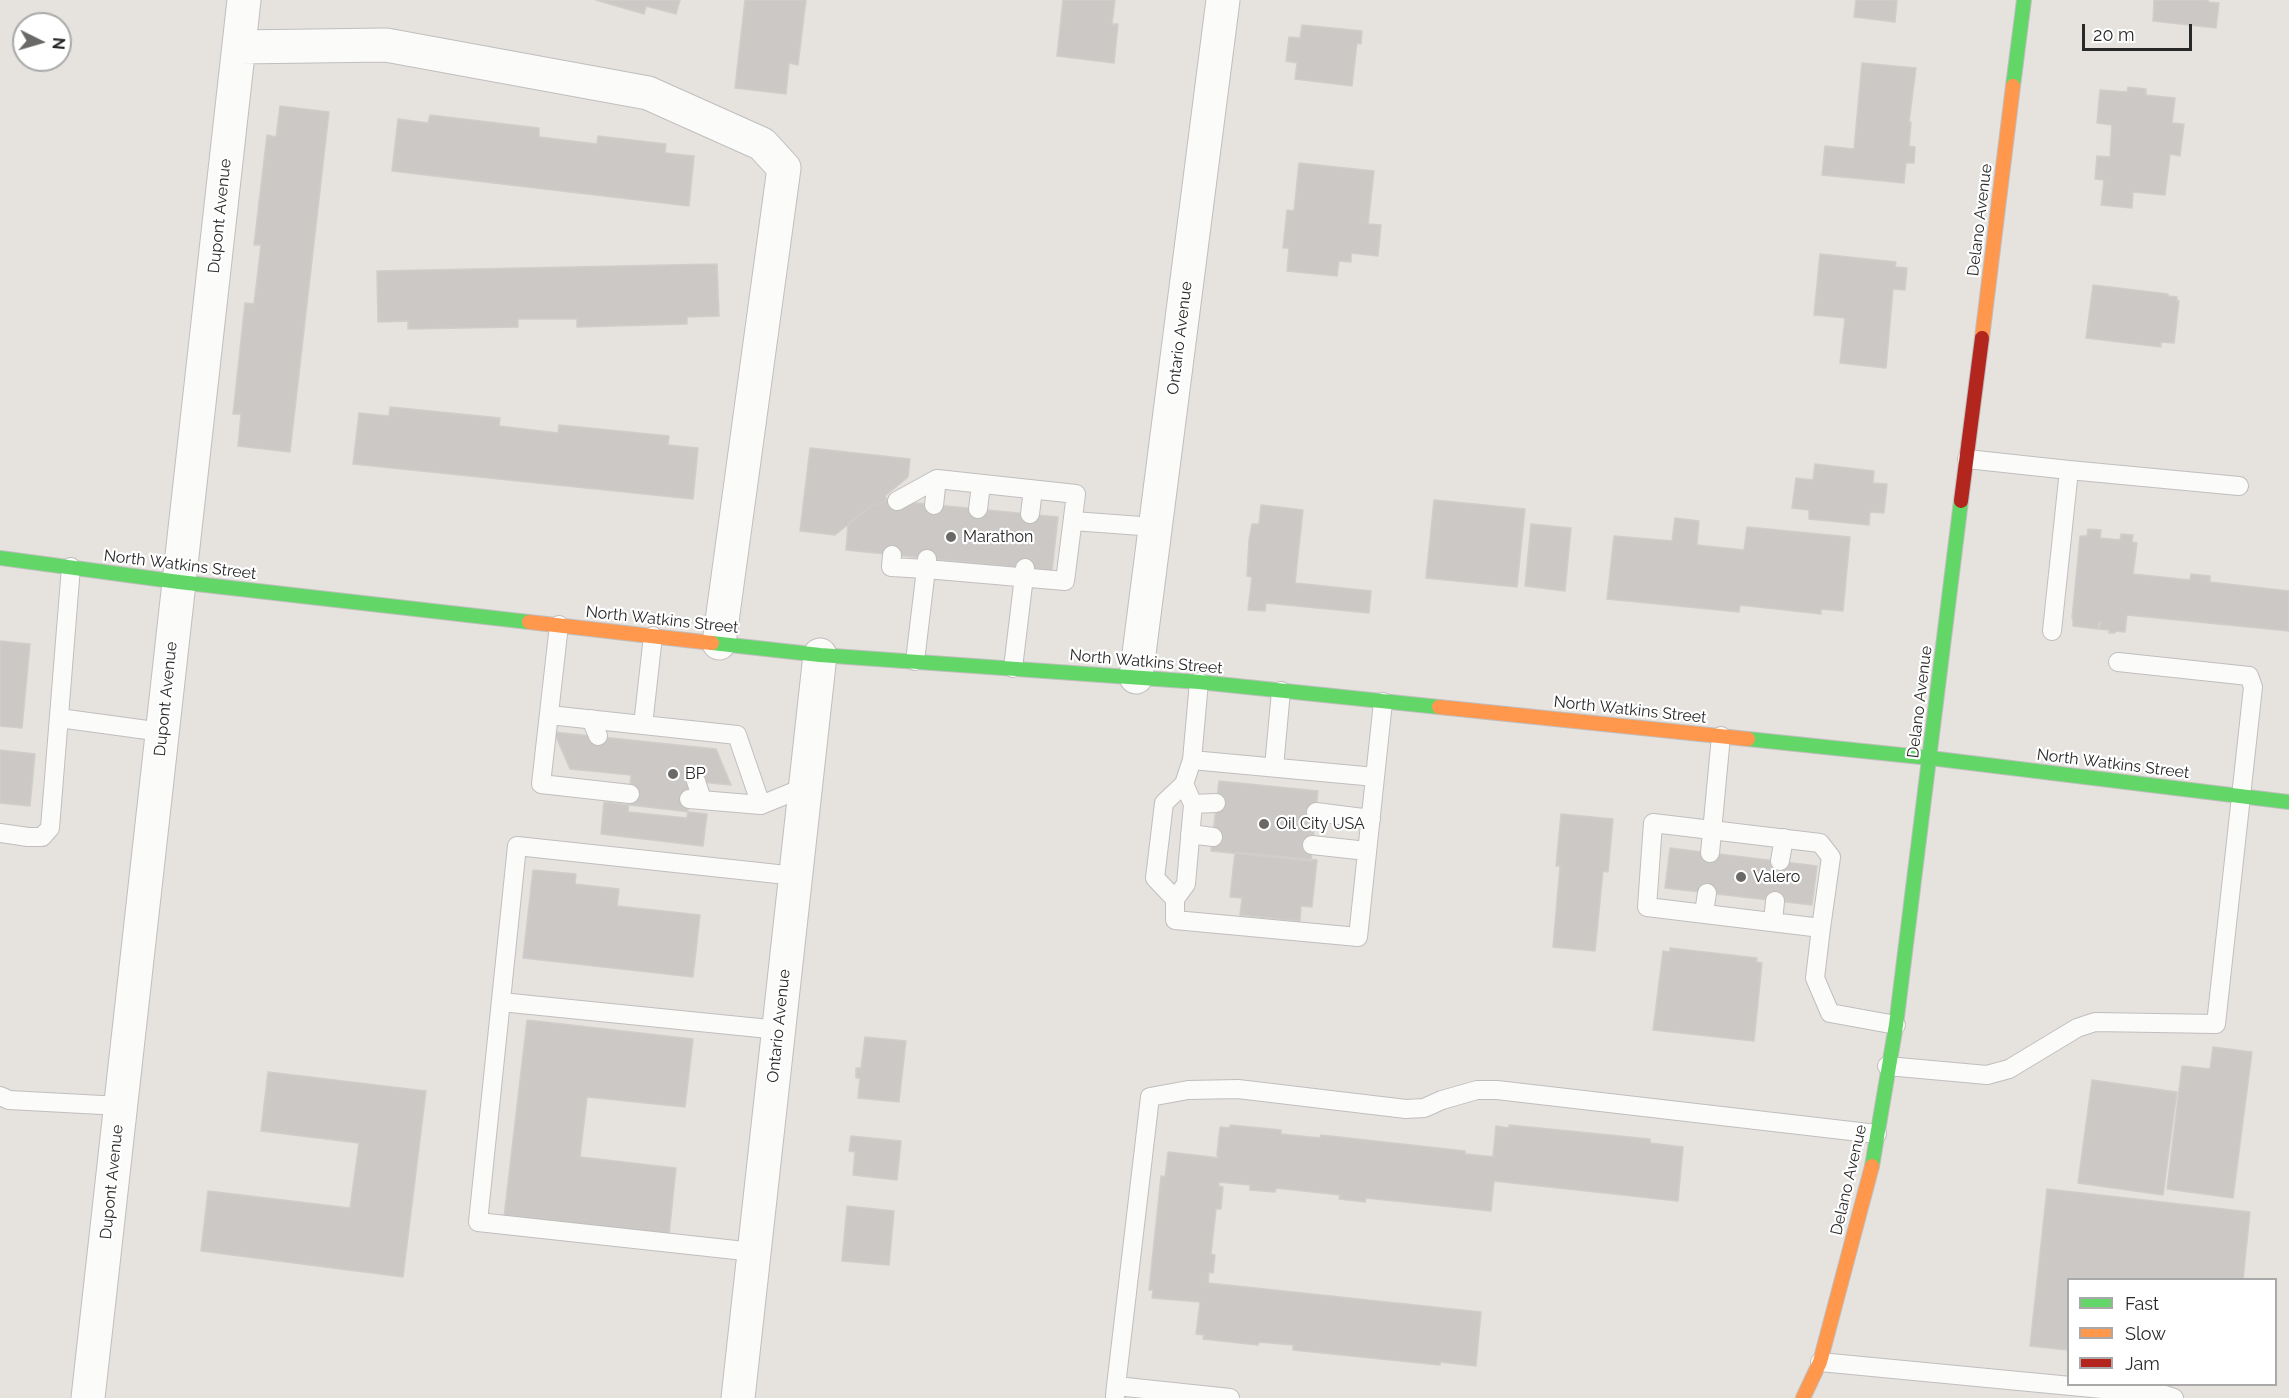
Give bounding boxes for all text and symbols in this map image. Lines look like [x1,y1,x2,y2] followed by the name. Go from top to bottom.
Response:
[12,12,72,72] north arrow
[2085,12,2194,50] scale bar
[2093,24,2135,45] text: 20 m
[48,37,68,50] text: N
[204,158,236,274] street label: Dupont Avenue
[1964,163,1996,277] street label: Delano Avenue
[1164,280,1196,396] street label: Ontario Avenue
[963,527,1033,547] place label: Marathon
[944,530,958,544] marker: Marathon
[103,546,257,584] street label: North Watkins Street
[585,602,739,638] street label: North Watkins Street
[150,641,182,757] street label: Dupont Avenue
[1904,645,1936,759] street label: Delano Avenue
[1069,646,1223,678] street label: North Watkins Street
[1553,692,1707,728] street label: North Watkins Street
[2036,745,2190,783] street label: North Watkins Street
[685,764,706,784] place label: BP
[666,767,680,781] marker: BP
[1276,814,1365,834] place label: Oil City USA
[1257,817,1271,831] marker: Oil City USA
[1753,867,1800,887] place label: Valero
[1734,870,1748,884] marker: Valero
[763,968,795,1084] street label: Ontario Avenue
[1827,1123,1871,1237] street label: Delano Avenue
[96,1124,128,1240] street label: Dupont Avenue
[2067,1278,2277,1386] legend
[2125,1293,2159,1314] text: Fast
[2125,1323,2166,1344] text: Slow
[2125,1353,2160,1374] text: Jam

